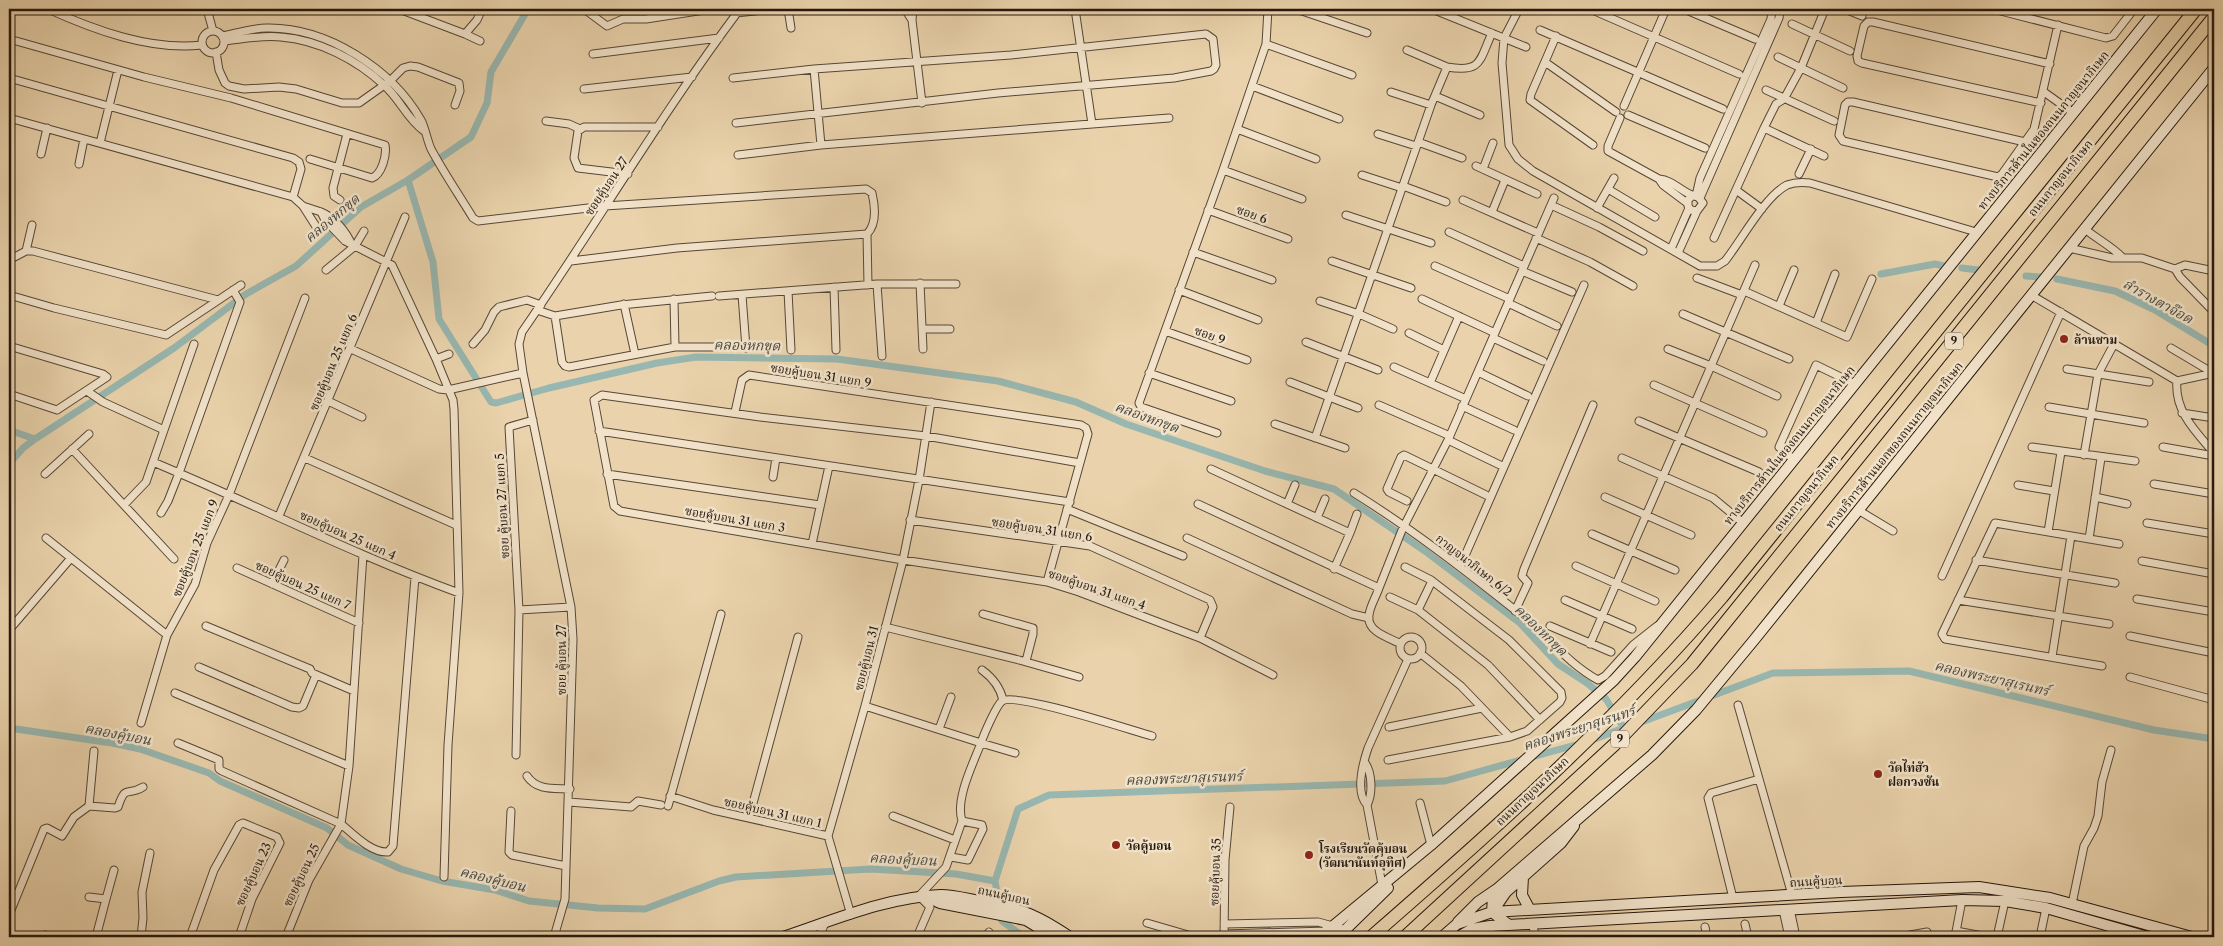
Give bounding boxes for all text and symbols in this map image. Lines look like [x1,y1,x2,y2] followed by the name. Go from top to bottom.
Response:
[1974,48,2112,212] street label: ทางบริการด้านในของถนนกาญจนาภิเษก
[2025,137,2095,219] street label: ถนนกาญจนาภิเษก
[581,154,632,219] street label: ซอยคู้บอน 27
[301,189,365,247] water label: คลองหกขุด
[1235,202,1269,226] street label: ซอย 6
[2120,274,2197,328] water label: ลำรางตาจ๊อด
[306,311,361,413] street label: ซอยคู้บอน 25 แยก 6
[1193,323,1227,347] street label: ซอย 9
[1945,332,1963,350] road number: 9
[2074,332,2117,347] place label: ล้านชาม
[2058,333,2070,345] marker: ล้านชาม
[714,335,781,356] water label: คลองหกขุด
[1822,359,1966,531] street label: ทางบริการด้านนอกของถนนกาญจนาภิเษก
[769,360,873,391] street label: ซอยคู้บอน 31 แยก 9
[1720,363,1858,527] street label: ทางบริการด้านในของถนนกาญจนาภิเษก
[1112,397,1182,438] water label: คลองหกขุด
[1771,452,1841,534] street label: ถนนกาญจนาภิเษก
[492,453,513,559] street label: ซอย คู้บอน 27 แยก 5
[169,497,222,599] street label: ซอยคู้บอน 25 แยก 9
[683,503,786,536] street label: ซอยคู้บอน 31 แยก 3
[297,507,398,564] street label: ซอยคู้บอน 25 แยก 4
[990,514,1094,545] street label: ซอยคู้บอน 31 แยก 6
[1433,531,1515,600] street label: กาญจนาภิเษก 6/2
[253,557,353,614] street label: ซอยคู้บอน 25 แยก 7
[1046,565,1148,614] street label: ซอยคู้บอน 31 แยก 4
[1510,600,1572,661] water label: คลองหกขุด
[851,624,882,692] street label: ซอยคู้บอน 31
[554,625,570,695] street label: ซอย คู้บอน 27
[1933,656,2055,702] water label: คลองพระยาสุเรนทร์
[1521,700,1641,756] water label: คลองพระยาสุเรนทร์
[83,719,154,750] water label: คลองคู้บอน
[1611,731,1629,748] road number: 9
[1492,753,1572,829] street label: ถนนกาญจนาภิเษก
[1888,759,1939,789] place label: วัดไท่ฮัว ฝอกวงซัน
[1125,767,1247,790] water label: คลองพระยาสุเรนทร์
[1872,768,1884,780] marker: วัดไท่ฮัว ฝอกวงซัน
[722,793,823,832] street label: ซอยคู้บอน 31 แยก 1
[1126,838,1172,854] place label: วัดคู้บอน
[1206,838,1225,906] street label: ซอยคู้บอน 35
[1110,839,1122,851] marker: วัดคู้บอน
[232,840,275,908] street label: ซอยคู้บอน 23
[1318,840,1407,871] place label: โรงเรียนวัดคู้บอน (วัฒนานันท์อุทิศ)
[279,841,324,909] street label: ซอยคู้บอน 25
[869,848,938,871] water label: คลองคู้บอน
[1303,849,1315,861] marker: โรงเรียนวัดคู้บอน (วัฒนานันท์อุทิศ)
[458,862,529,897] water label: คลองคู้บอน
[1789,872,1843,891] street label: ถนนคู้บอน
[976,882,1032,909] street label: ถนนคู้บอน

